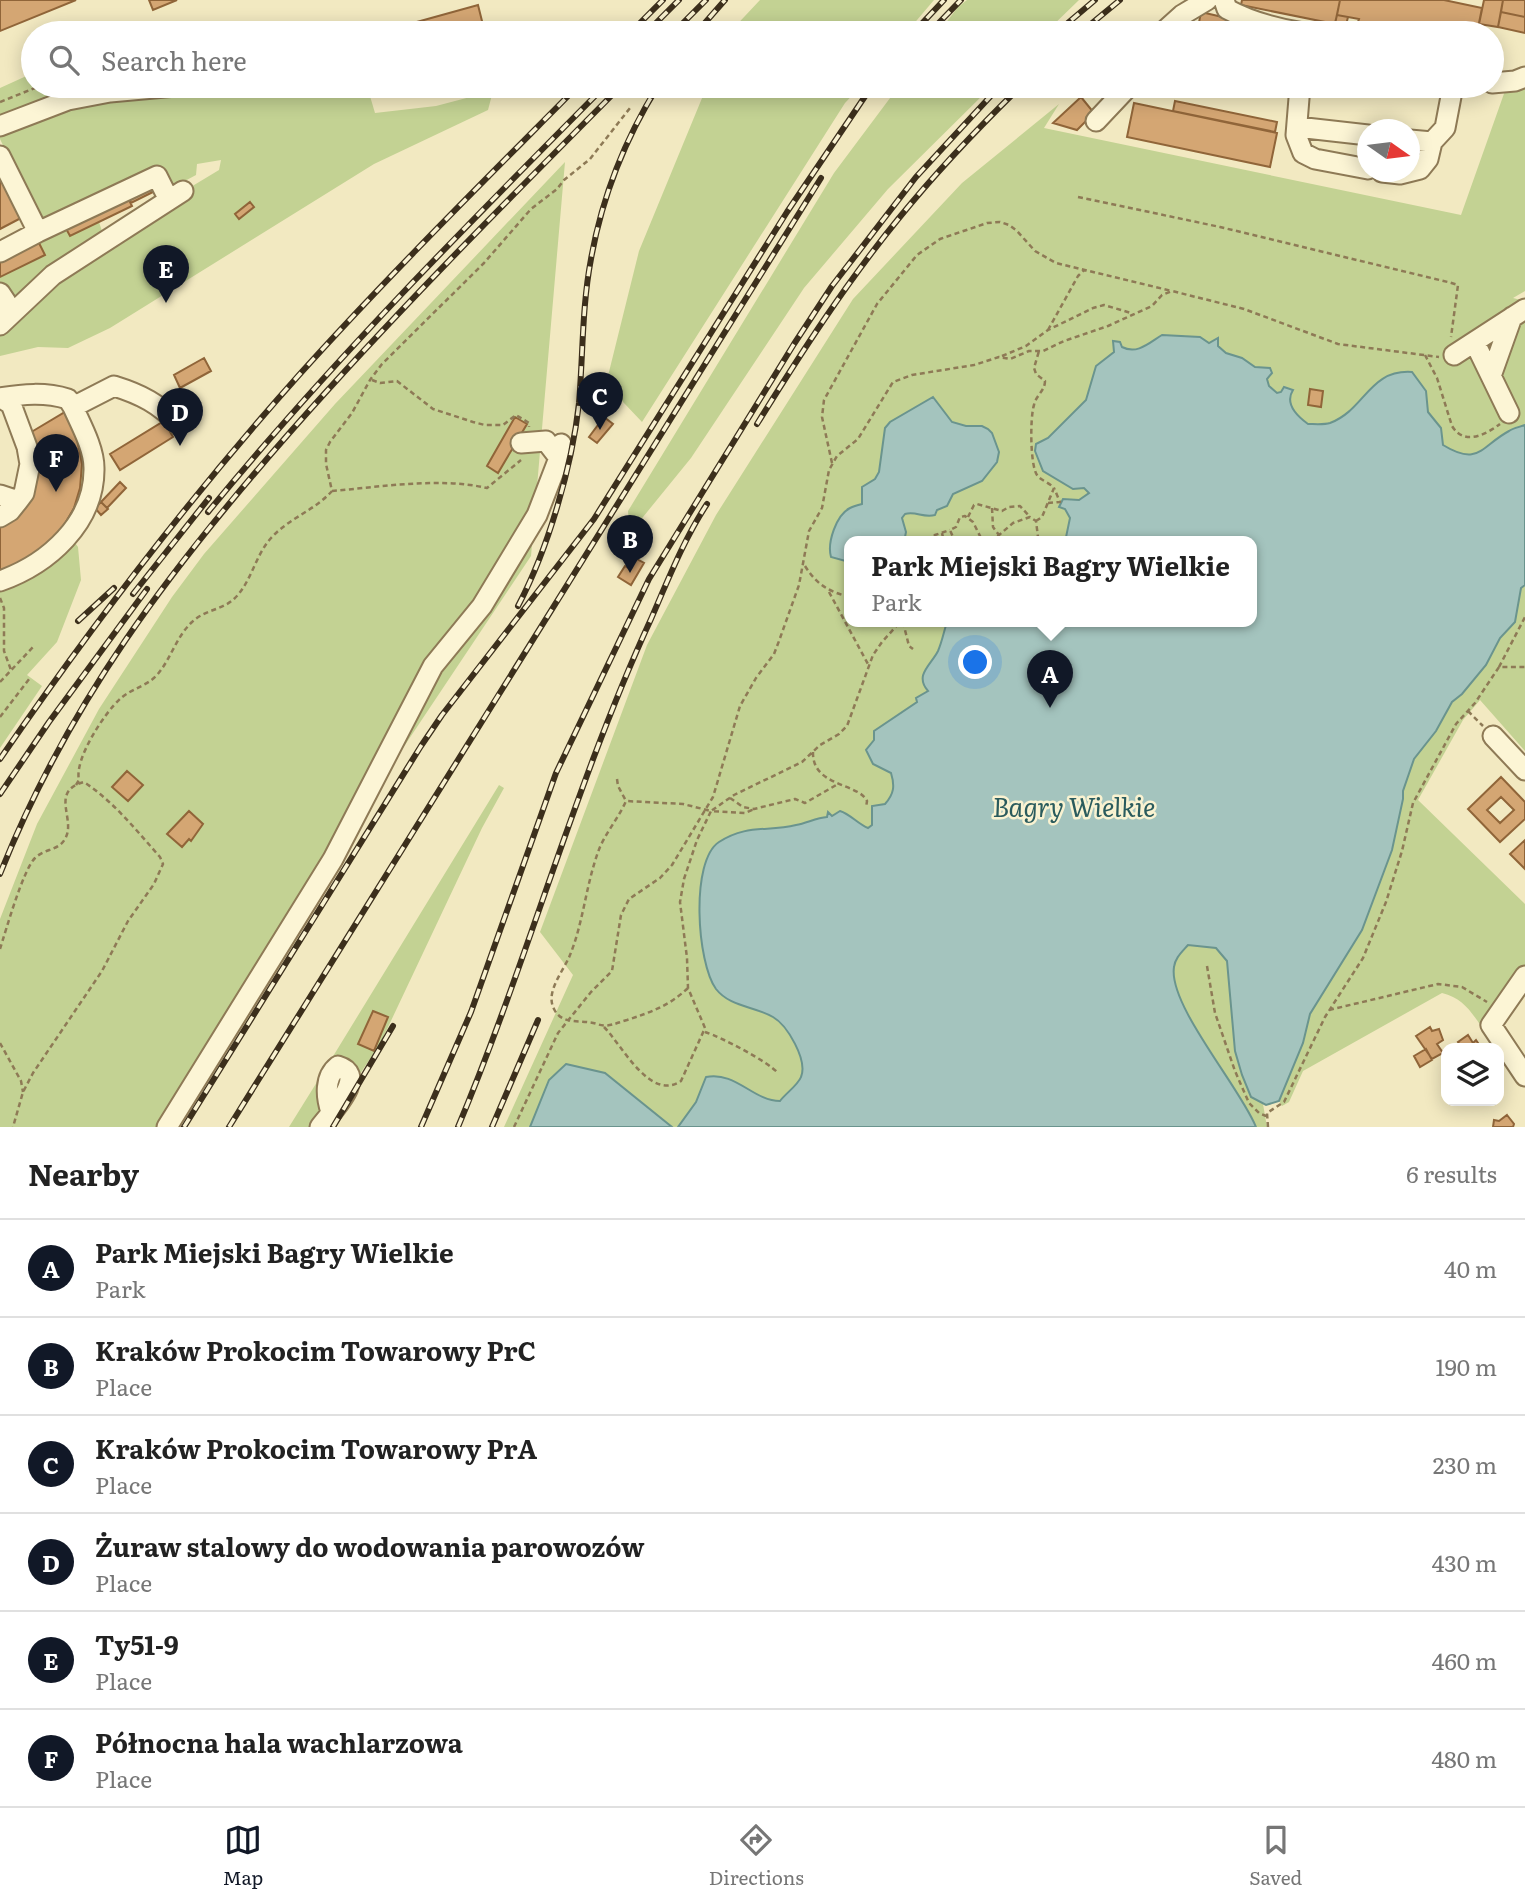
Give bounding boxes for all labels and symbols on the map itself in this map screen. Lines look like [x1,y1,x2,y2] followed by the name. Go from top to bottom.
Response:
[1357,119,1420,182] north arrow
[143,245,189,303] pin: E
[577,372,623,430] pin: C
[157,388,203,446] pin: D
[33,434,79,492] pin: F
[607,515,653,573] pin: B
[958,645,992,679] your location
[1027,650,1073,708] pin: A
[993,786,1155,825] water label: Bagry Wielkie

